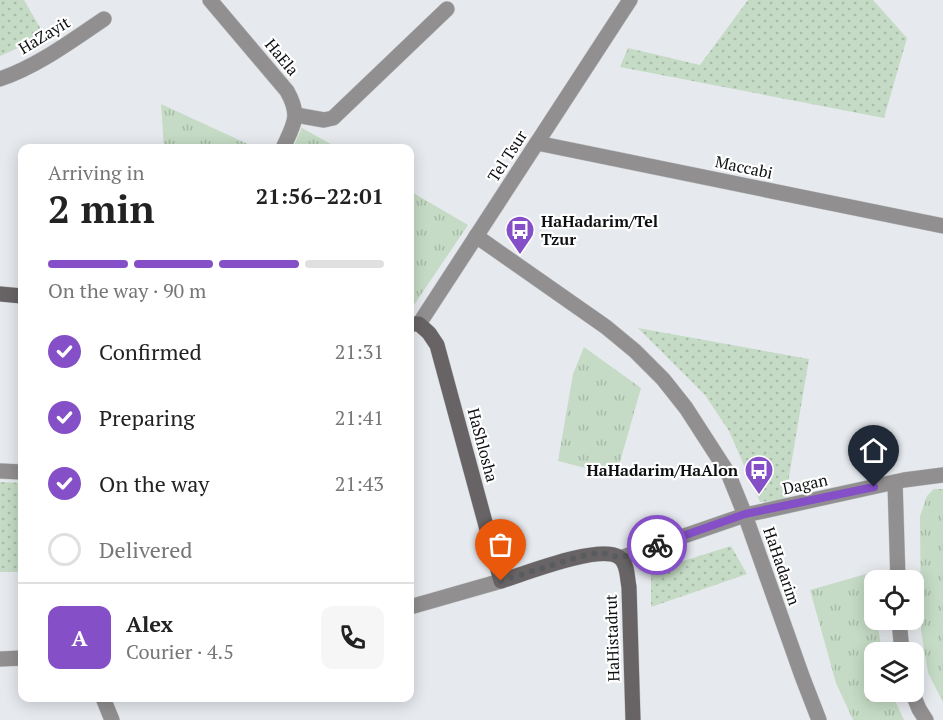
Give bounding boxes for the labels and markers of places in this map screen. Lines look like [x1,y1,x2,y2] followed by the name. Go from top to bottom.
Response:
[541,210,658,250] place label: HaHadarim/Tel Tzur
[504,214,536,256] bus stop icon: HaHadarim/Tel Tzur
[848,425,899,487] pin
[743,454,775,496] bus stop icon: HaHadarim/HaAlon
[587,459,739,481] place label: HaHadarim/HaAlon
[475,519,526,581] pin

